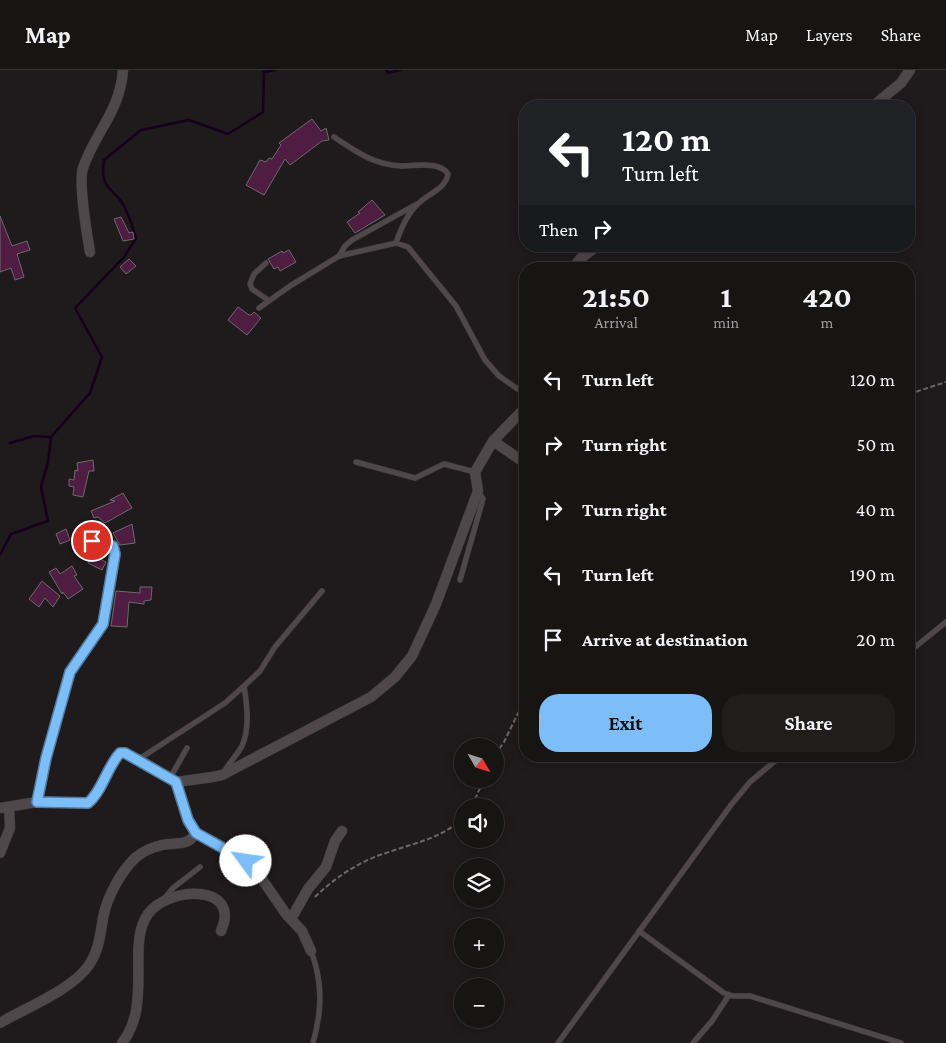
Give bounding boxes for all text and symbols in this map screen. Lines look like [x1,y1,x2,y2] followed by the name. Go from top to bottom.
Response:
[25,21,71,48] text: Map
[745,25,778,45] text: Map
[806,25,853,45] text: Layers
[881,25,921,45] text: Share
[539,120,604,185] icon: left
[622,120,711,159] text: 120 m
[622,161,699,186] text: Turn left
[588,215,616,243] icon: right
[539,219,578,240] text: Then
[582,280,650,313] text: 21:50
[721,280,732,313] text: 1
[802,280,852,313] text: 420
[594,314,638,331] text: Arrival
[713,314,739,331] text: min
[821,314,833,331] text: m
[539,366,567,394] icon: left
[582,369,654,390] text: Turn left
[850,369,895,390] text: 120 m
[539,431,567,459] icon: right
[582,434,667,455] text: Turn right
[856,434,895,455] text: 50 m
[539,496,567,524] icon: right
[582,499,667,520] text: Turn right
[856,499,895,520] text: 40 m
[71,520,113,562] pin
[78,527,106,555] icon: arrive
[539,561,567,589] icon: left
[582,564,654,585] text: Turn left
[849,564,895,585] text: 190 m
[539,626,567,654] icon: arrive
[582,629,748,650] text: Arrive at destination
[856,629,895,650] text: 20 m
[539,694,712,752] button: Exit
[722,694,895,752] button: Share
[454,738,504,788] north arrow
[454,738,504,1028] map controls
[454,798,504,848] button: sound
[219,834,271,886] position arrow
[454,858,504,908] button: layers
[454,918,504,968] button: +
[454,978,504,1028] button: −

